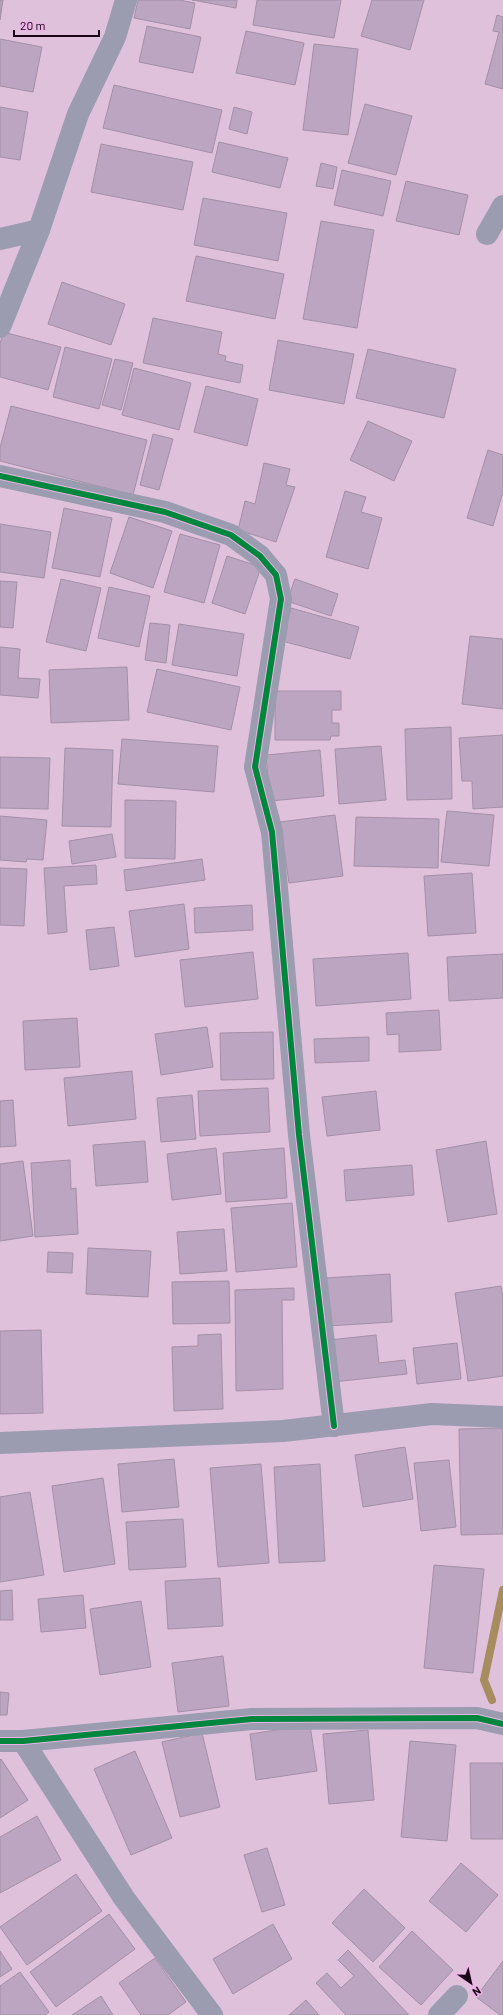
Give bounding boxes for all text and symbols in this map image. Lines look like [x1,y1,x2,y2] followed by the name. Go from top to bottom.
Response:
[14,12,99,38] scale bar
[20,18,46,32] text: 20 m
[451,1963,491,2003] north arrow
[470,1984,484,1999] text: N

